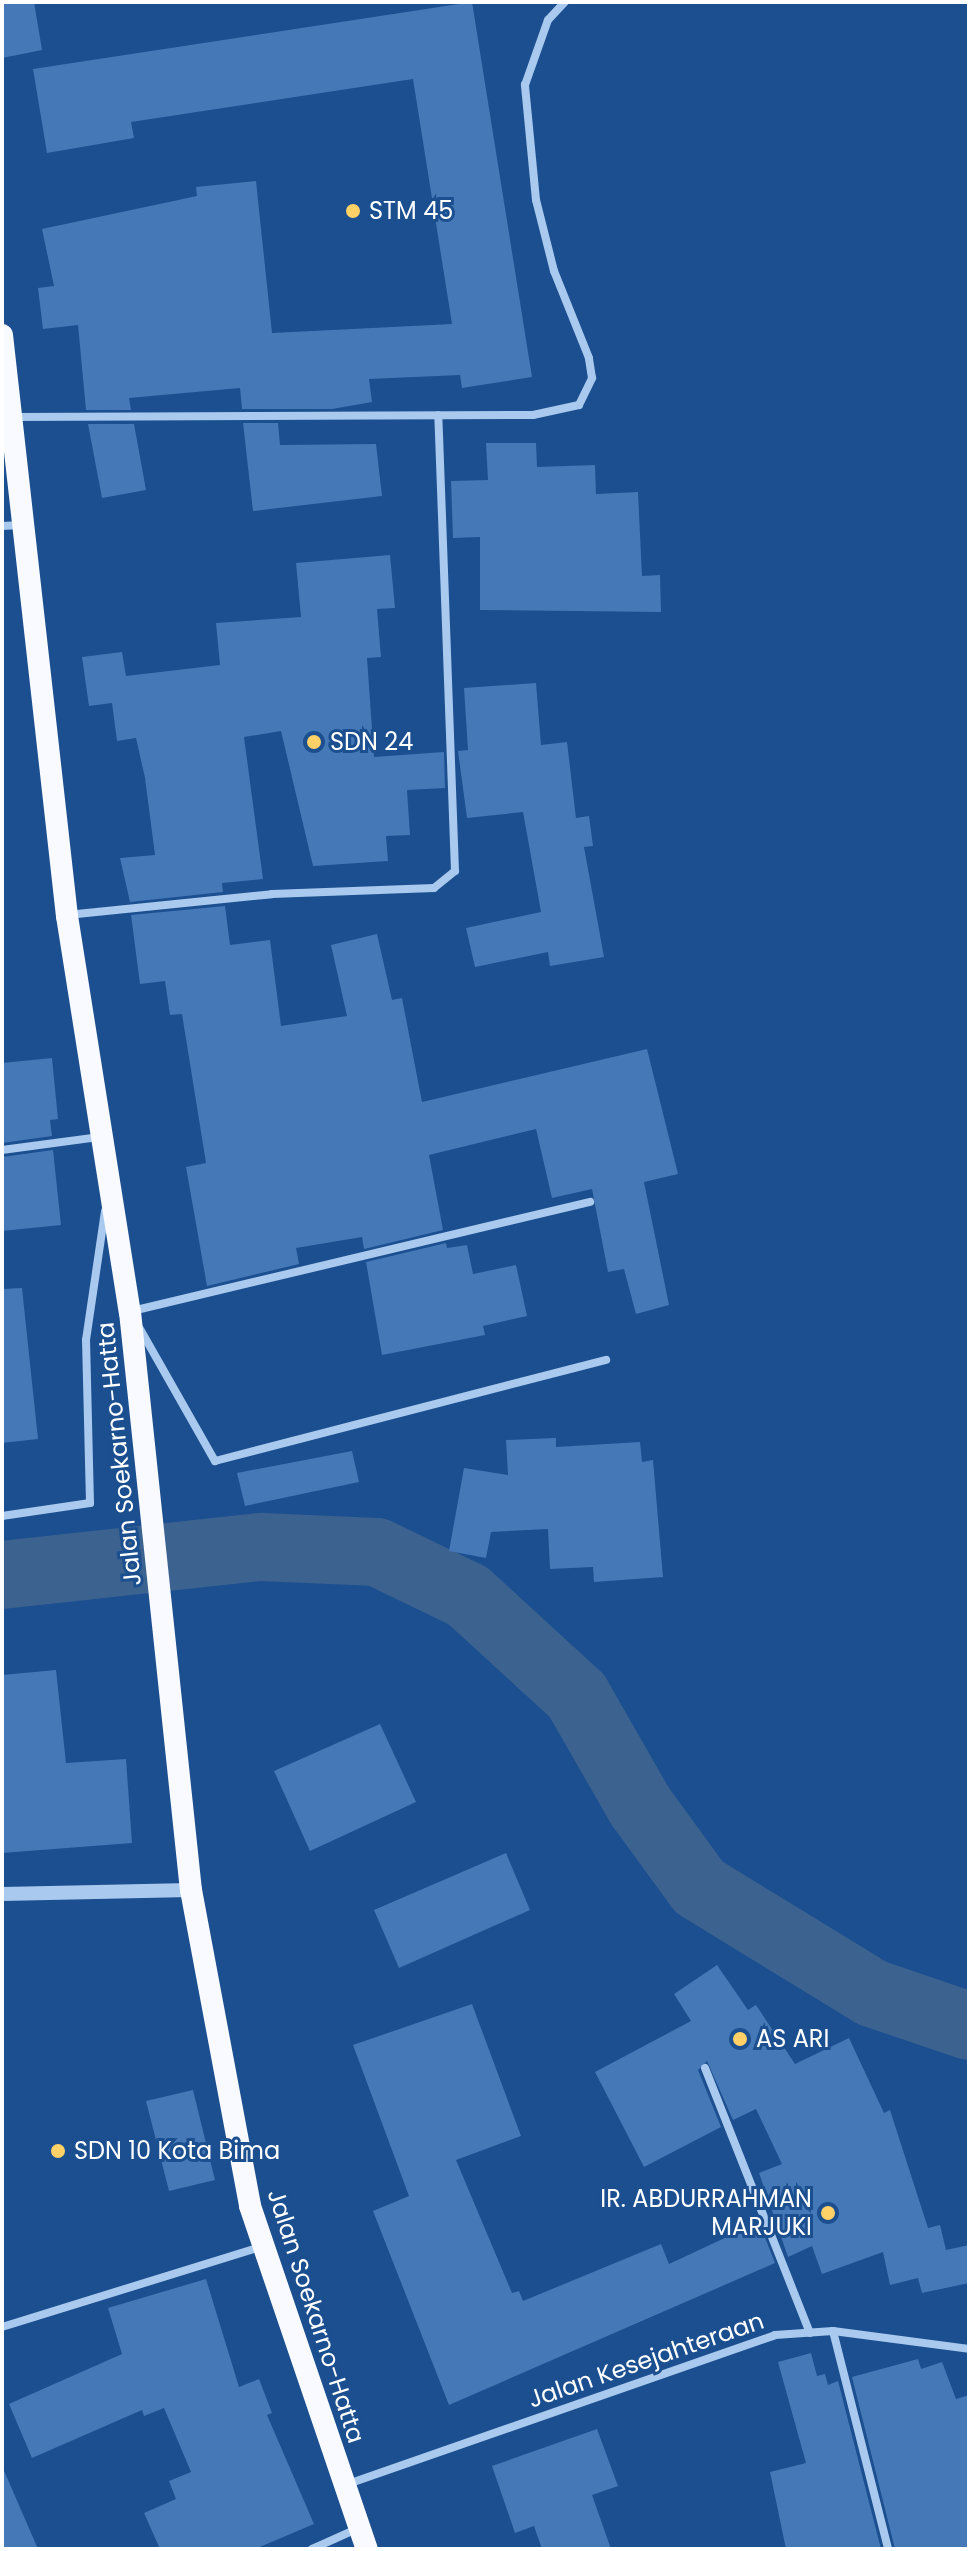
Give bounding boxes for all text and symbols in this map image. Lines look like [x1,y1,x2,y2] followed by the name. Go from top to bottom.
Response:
[369,197,453,225] place label: STM 45
[344,202,362,220] marker: STM 45
[330,728,413,756] place label: SDN 24
[305,733,323,751] marker: SDN 24
[91,1321,147,1587] street label: Jalan Soekarno-Hatta
[756,2025,829,2053] place label: AS ARI
[731,2030,749,2048] marker: AS ARI
[74,2137,280,2165] place label: SDN 10 Kota Bima
[49,2142,67,2160] marker: SDN 10 Kota Bima
[261,2185,371,2447] street label: Jalan Soekarno-Hatta
[600,2185,812,2241] place label: IR. ABDURRAHMAN MARJUKI
[819,2204,837,2222] marker: IR. ABDURRAHMAN MARJUKI
[524,2306,768,2414] street label: Jalan Kesejahteraan

